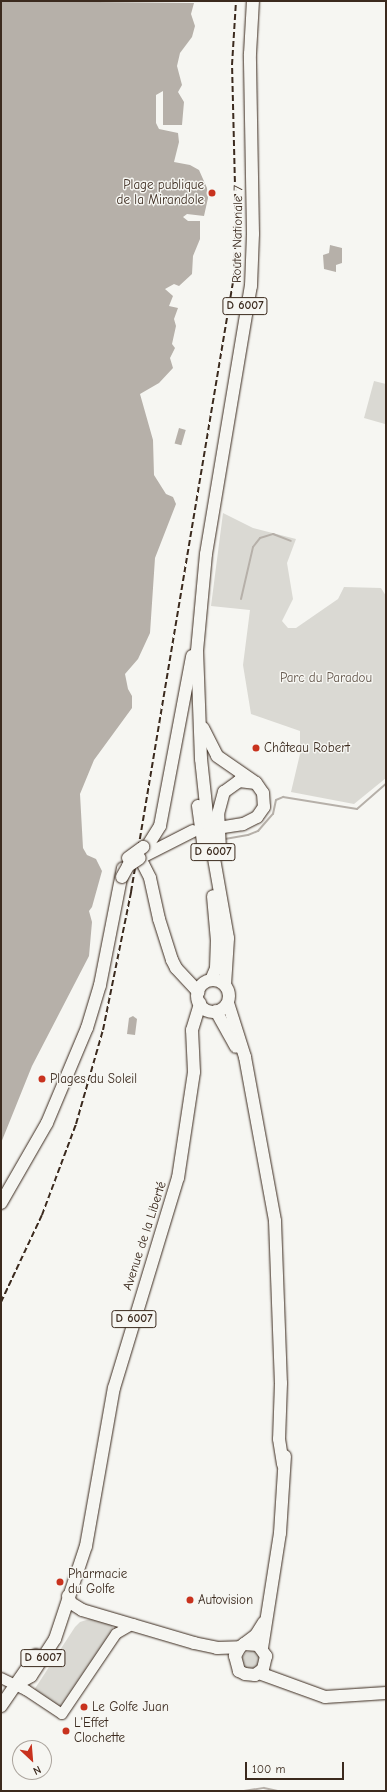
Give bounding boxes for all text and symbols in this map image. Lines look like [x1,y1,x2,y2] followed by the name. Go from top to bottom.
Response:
[117,178,204,209] place label: Plage publique de la Mirandole
[229,185,247,283] street label: Route Nationale 7
[207,188,217,198] marker: Plage publique de la Mirandole
[222,296,268,316] road number: D 6007
[280,670,372,686] park label: Parc du Paradou
[264,740,350,756] place label: Château Robert
[251,743,261,753] marker: Château Robert
[190,842,236,862] road number: D 6007
[50,1071,137,1087] place label: Plages du Soleil
[37,1074,47,1084] marker: Plages du Soleil
[120,1180,170,1292] street label: Avenue de la Liberté
[111,1309,157,1329] road number: D 6007
[68,1567,127,1598] place label: Pharmacie du Golfe
[55,1577,65,1587] marker: Pharmacie du Golfe
[198,1592,253,1608] place label: Autovision
[185,1595,195,1605] marker: Autovision
[20,1648,66,1668] road number: D 6007
[92,1699,169,1715] place label: Le Golfe Juan
[79,1702,89,1712] marker: Le Golfe Juan
[74,1716,125,1747] place label: L'Effet Clochette
[61,1726,71,1736] marker: L'Effet Clochette
[12,1740,52,1780] north arrow
[247,1754,346,1780] scale bar
[252,1762,285,1776] text: 100 m
[31,1763,43,1778] text: N

